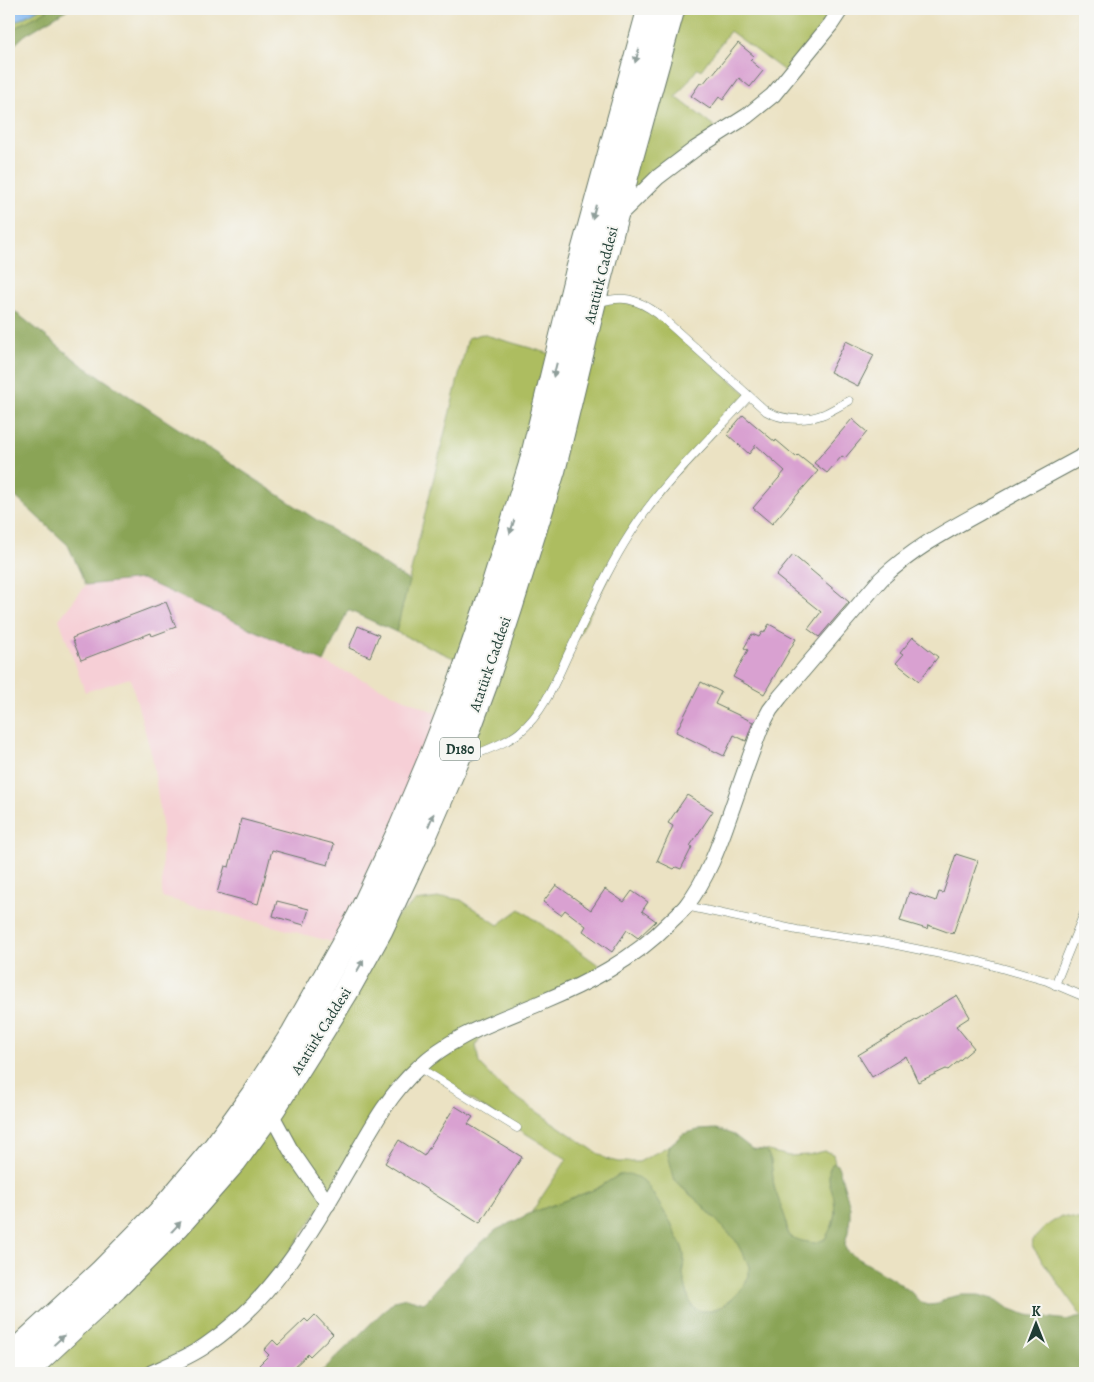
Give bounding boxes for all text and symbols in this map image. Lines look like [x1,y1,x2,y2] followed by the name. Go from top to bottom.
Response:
[633,48,641,63] one-way arrow
[590,205,598,220] one-way arrow
[579,224,623,327] street label: Atatürk Caddesi
[550,363,558,378] one-way arrow
[508,519,515,534] one-way arrow
[464,614,516,715] street label: Atatürk Caddesi
[440,738,480,761] road number: D180
[427,813,435,827] one-way arrow
[355,959,364,973] one-way arrow
[286,984,356,1079] street label: Atatürk Caddesi
[170,1221,182,1233] one-way arrow
[1012,1300,1062,1350] north arrow
[1031,1302,1041,1321] text: K
[53,1334,65,1346] one-way arrow

